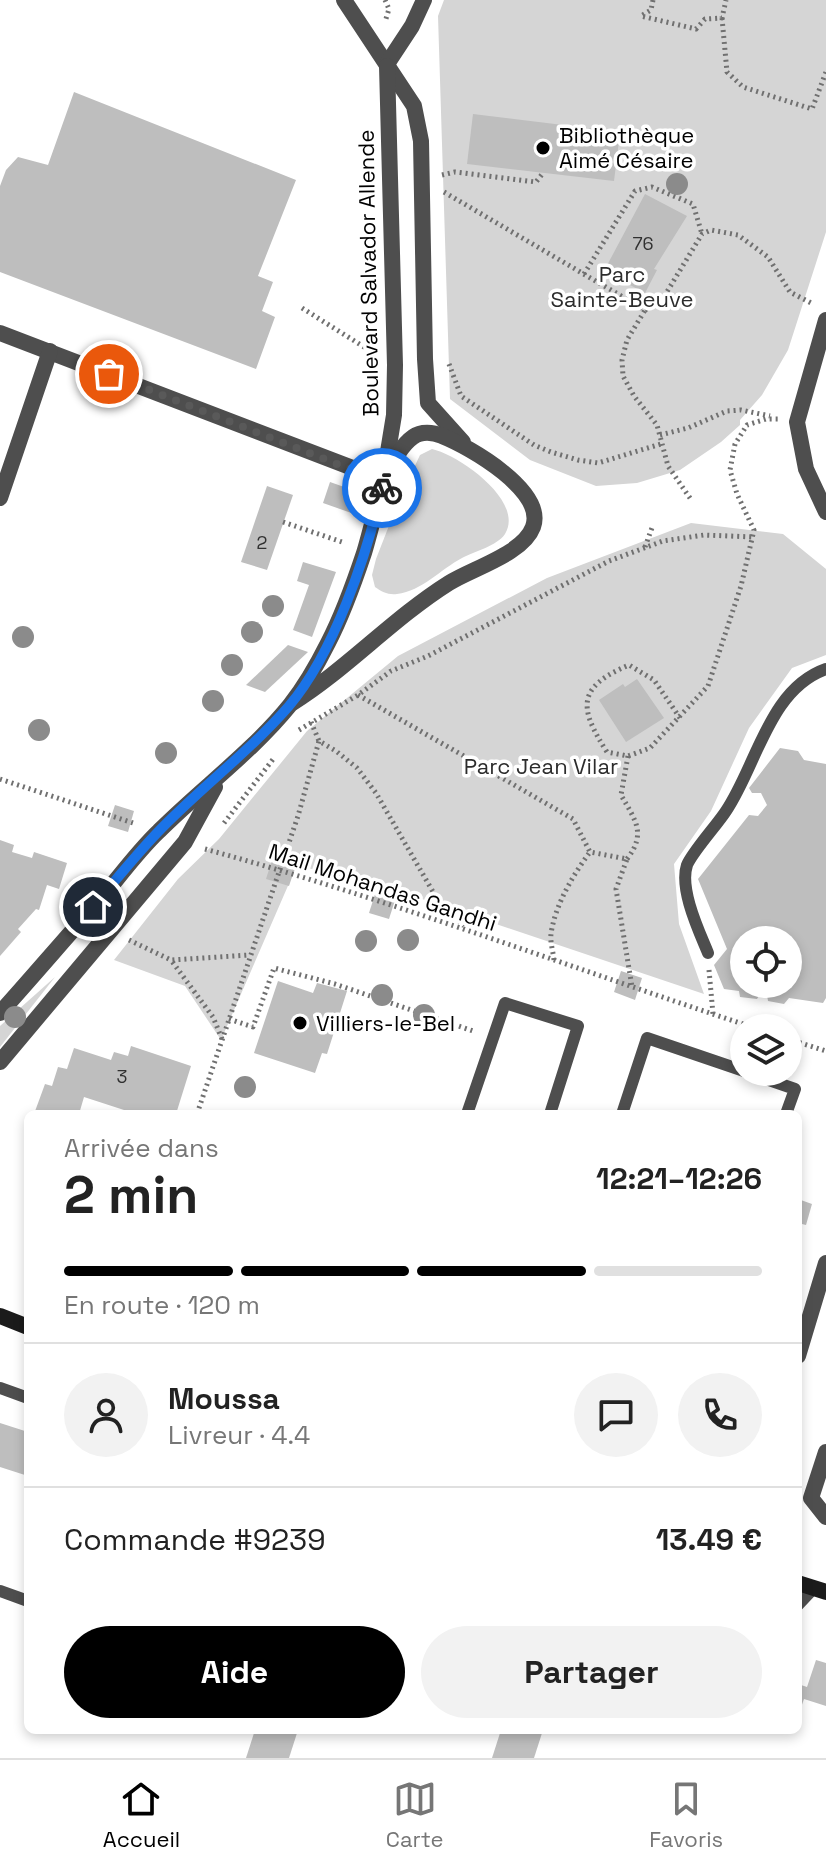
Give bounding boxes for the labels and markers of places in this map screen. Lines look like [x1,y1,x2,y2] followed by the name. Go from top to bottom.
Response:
[559,121,694,174] place label: Bibliothèque Aimé Césaire
[534,139,552,157] marker: Bibliothèque Aimé Césaire
[75,340,143,408] pin
[59,873,127,941] pin
[316,1009,455,1037] place label: Villiers-le-Bel
[291,1014,309,1032] marker: Villiers-le-Bel

